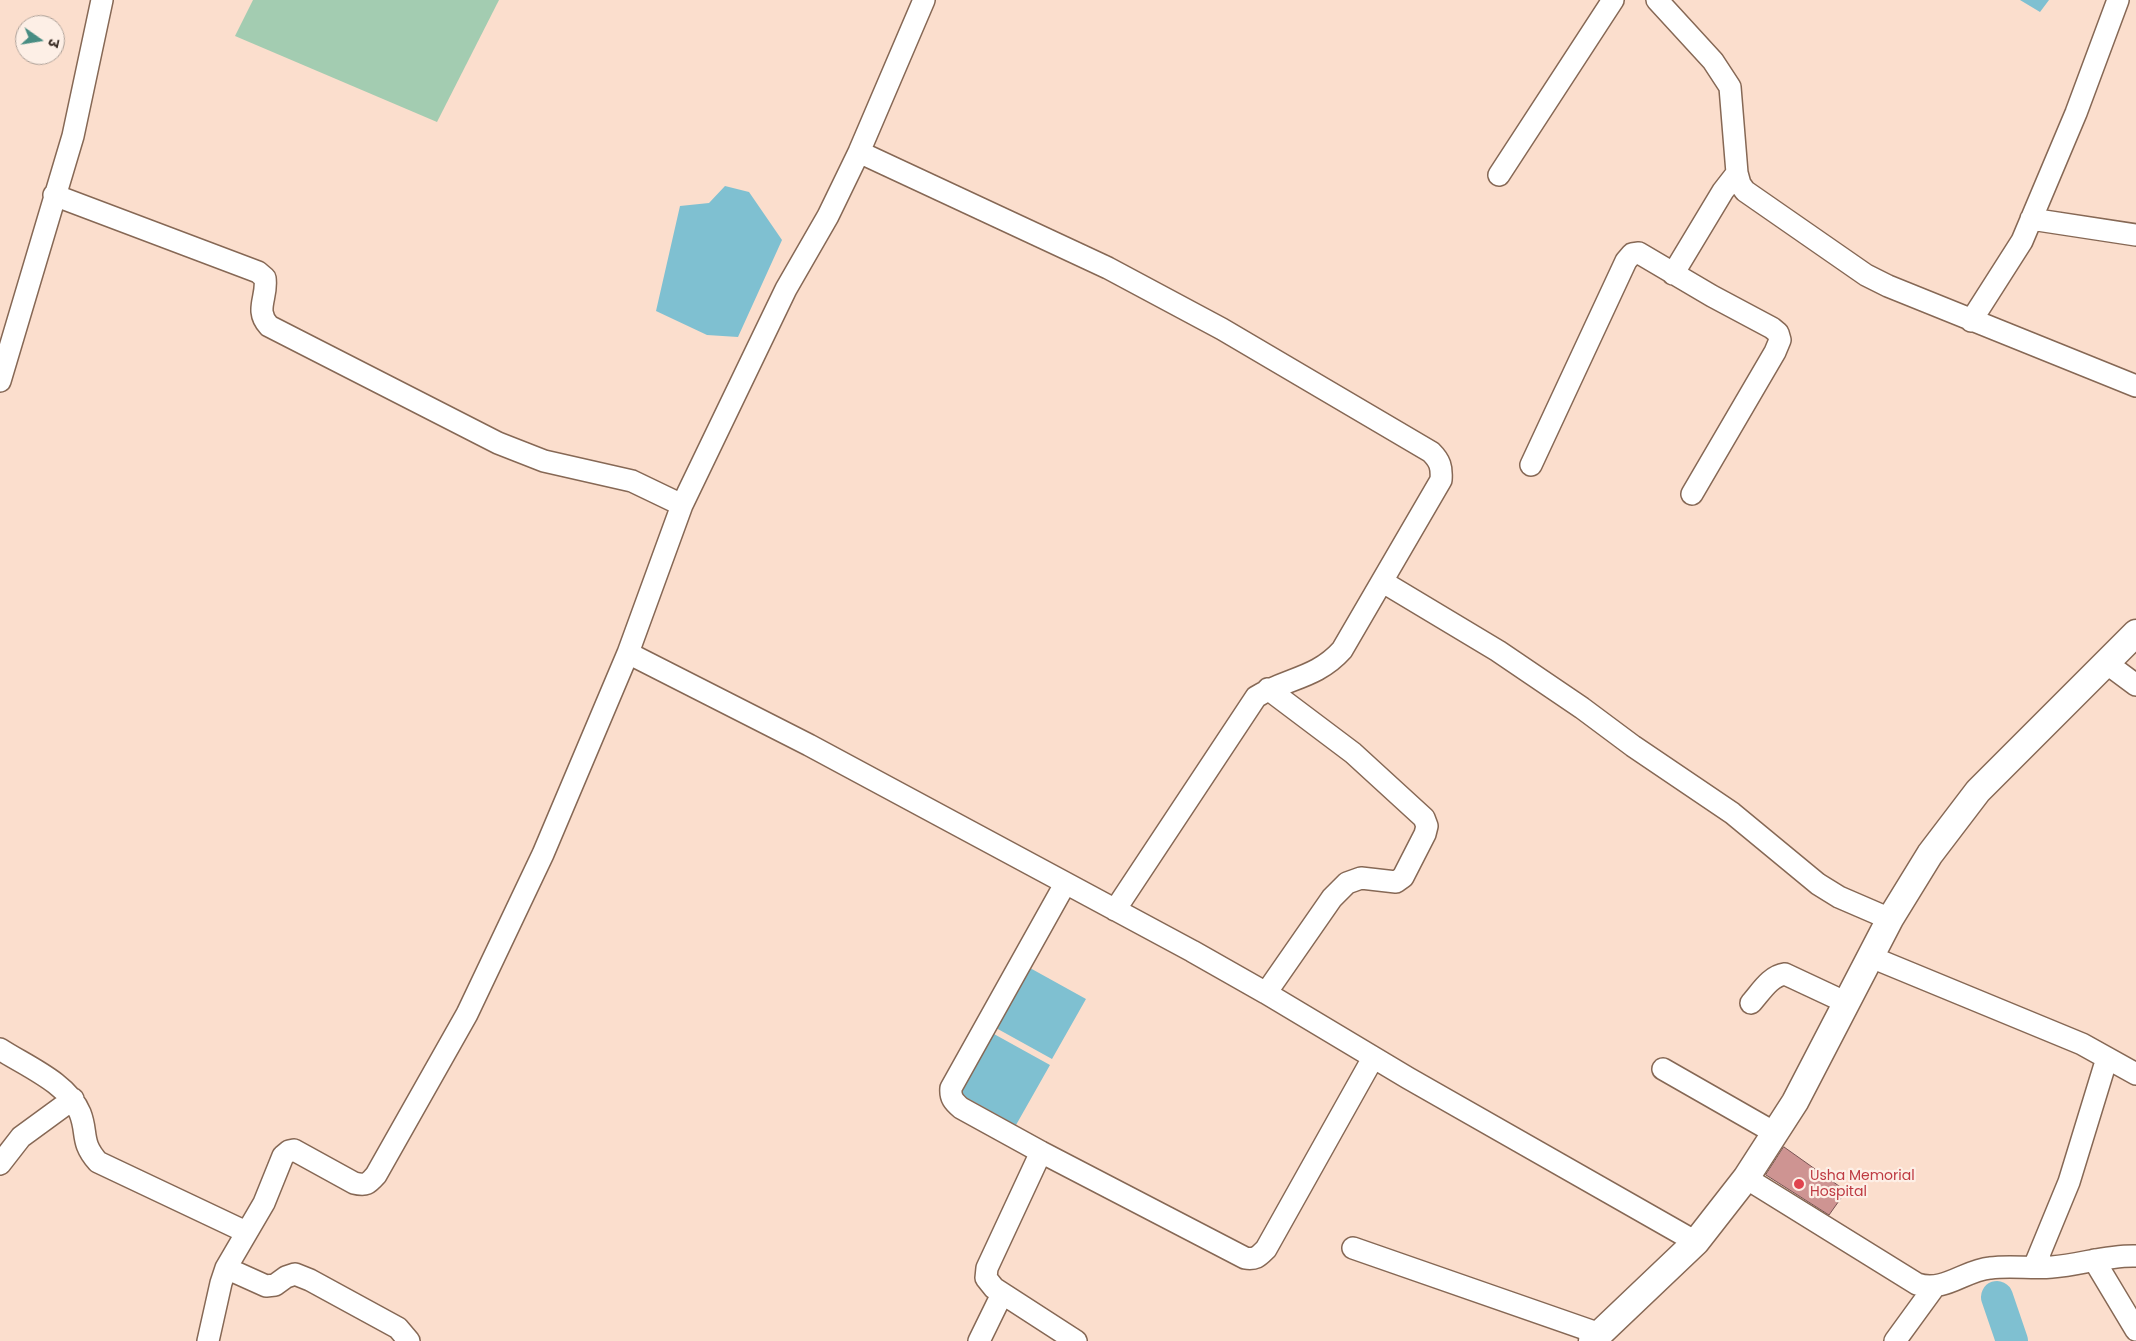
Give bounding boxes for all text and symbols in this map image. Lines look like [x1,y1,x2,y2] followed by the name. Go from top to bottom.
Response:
[15,15,65,65] north arrow
[43,37,64,49] text: उ
[1810,1168,1915,1200] place label: Usha Memorial Hospital
[1792,1177,1806,1191] marker: Usha Memorial Hospital

